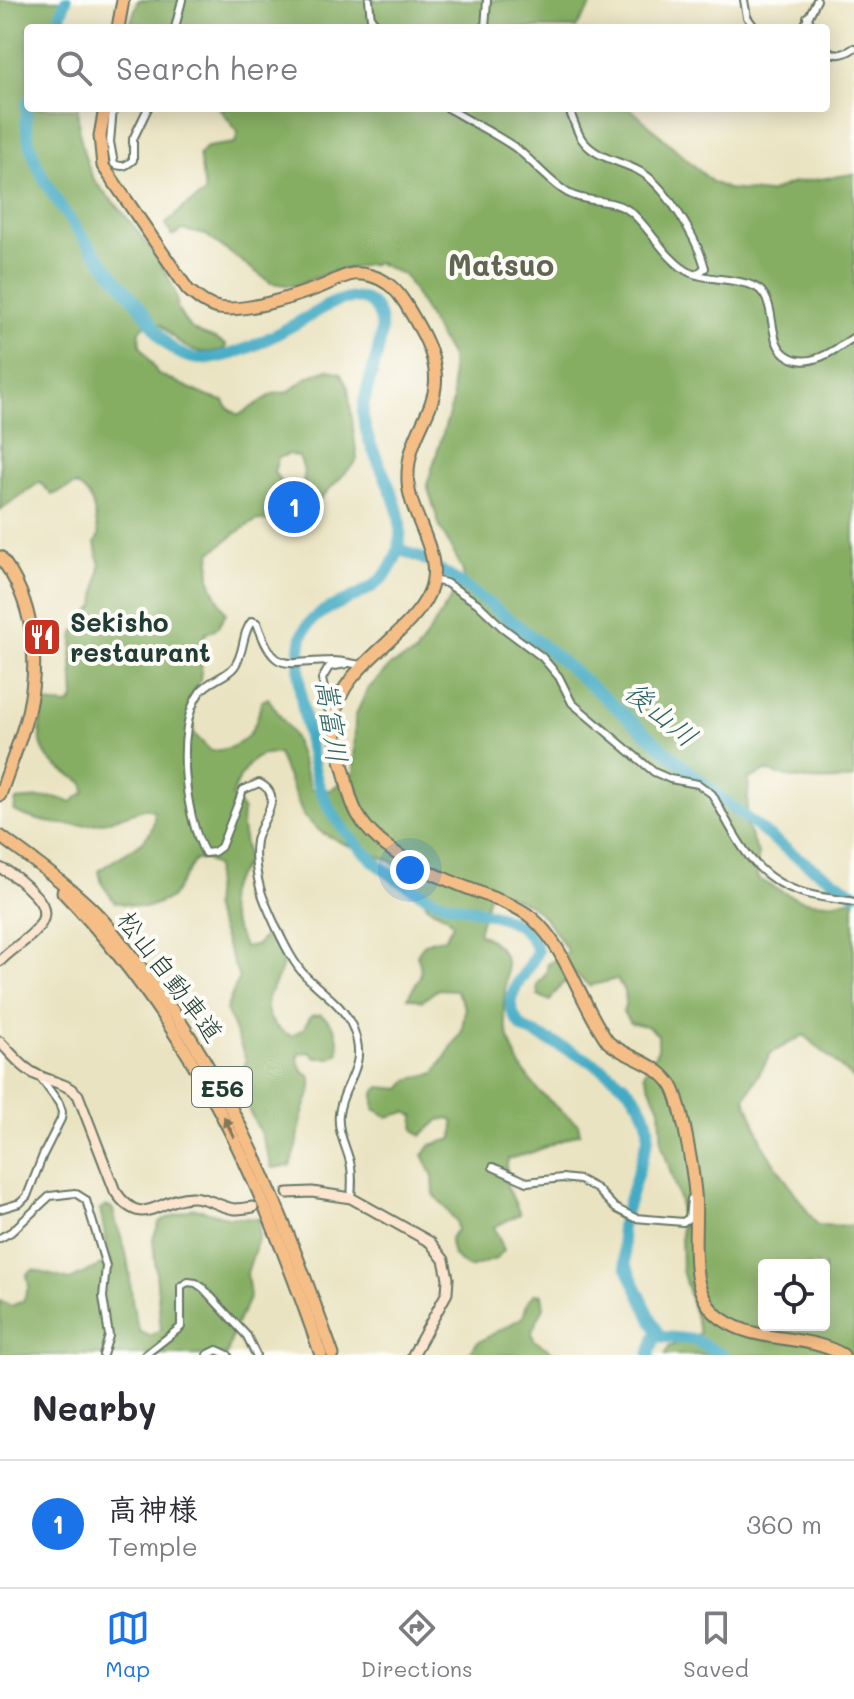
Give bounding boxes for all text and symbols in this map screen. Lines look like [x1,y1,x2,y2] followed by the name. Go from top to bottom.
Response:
[24,24,830,112] search box
[52,46,96,90] icon: search
[116,48,299,88] text: Search here
[448,244,554,284] district label: Matsuo
[268,477,320,537] pin: 1
[70,605,211,669] place label: Sekisho restaurant
[21,616,63,658] restaurant icon: Sekisho restaurant
[618,672,706,754] water label: 後山川
[309,677,357,765] water label: 嵩富川
[390,850,430,890] your location
[110,903,232,1049] street label: 松山自動車道
[192,1067,252,1107] road number: E56
[222,1116,236,1139] one-way arrow
[758,1259,830,1331] map controls
[758,1259,830,1331] button: locate
[32,1385,157,1430] text: Nearby
[108,1488,198,1528] text: 高神様
[52,1507,64,1541] text: 1
[746,1507,822,1541] text: 360 m
[108,1529,198,1563] text: Temple
[105,1606,150,1683] tab: Map
[361,1606,473,1683] tab: Directions
[683,1606,749,1683] tab: Saved

